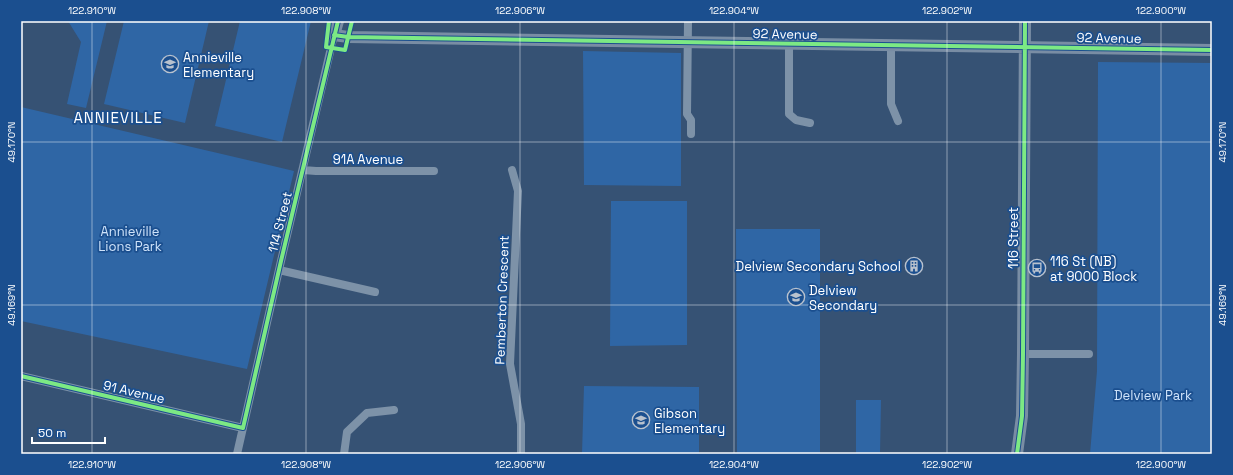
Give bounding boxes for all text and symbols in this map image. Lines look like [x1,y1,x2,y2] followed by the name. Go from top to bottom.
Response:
[68,4,116,17] text: 122.910°W
[281,4,331,17] text: 122.908°W
[495,4,545,17] text: 122.906°W
[709,4,759,17] text: 122.904°W
[922,4,972,17] text: 122.902°W
[1136,4,1186,17] text: 122.900°W
[752,25,818,43] street label: 92 Avenue
[1076,29,1142,47] street label: 92 Avenue
[183,49,254,81] place label: Annieville Elementary
[160,54,180,74] school or university icon: Annieville Elementary
[73,108,163,127] district label: ANNIEVILLE
[5,121,18,163] text: 49.170°N
[1216,121,1229,163] text: 49.170°N
[333,151,403,168] street label: 91A Avenue
[264,190,296,254] street label: 114 Street
[1005,207,1022,269] street label: 116 Street
[98,223,162,255] park label: Annieville Lions Park
[491,235,513,365] street label: Pemberton Crescent
[1050,253,1137,285] place label: 116 St (NB) at 9000 Block
[904,256,924,276] building icon: Delview Secondary School
[736,258,901,275] place label: Delview Secondary School
[1027,258,1047,278] bus stop icon: 116 St (NB) at 9000 Block
[809,282,877,314] place label: Delview Secondary
[5,284,18,326] text: 49.169°N
[1216,284,1229,326] text: 49.169°N
[786,287,806,307] school or university icon: Delview Secondary
[102,377,166,407] street label: 91 Avenue
[1114,387,1192,404] park label: Delview Park
[654,405,725,437] place label: Gibson Elementary
[631,410,651,430] school or university icon: Gibson Elementary
[32,419,105,445] scale bar
[38,425,66,441] text: 50 m
[68,458,116,471] text: 122.910°W
[281,458,331,471] text: 122.908°W
[495,458,545,471] text: 122.906°W
[709,458,759,471] text: 122.904°W
[922,458,972,471] text: 122.902°W
[1136,458,1186,471] text: 122.900°W

